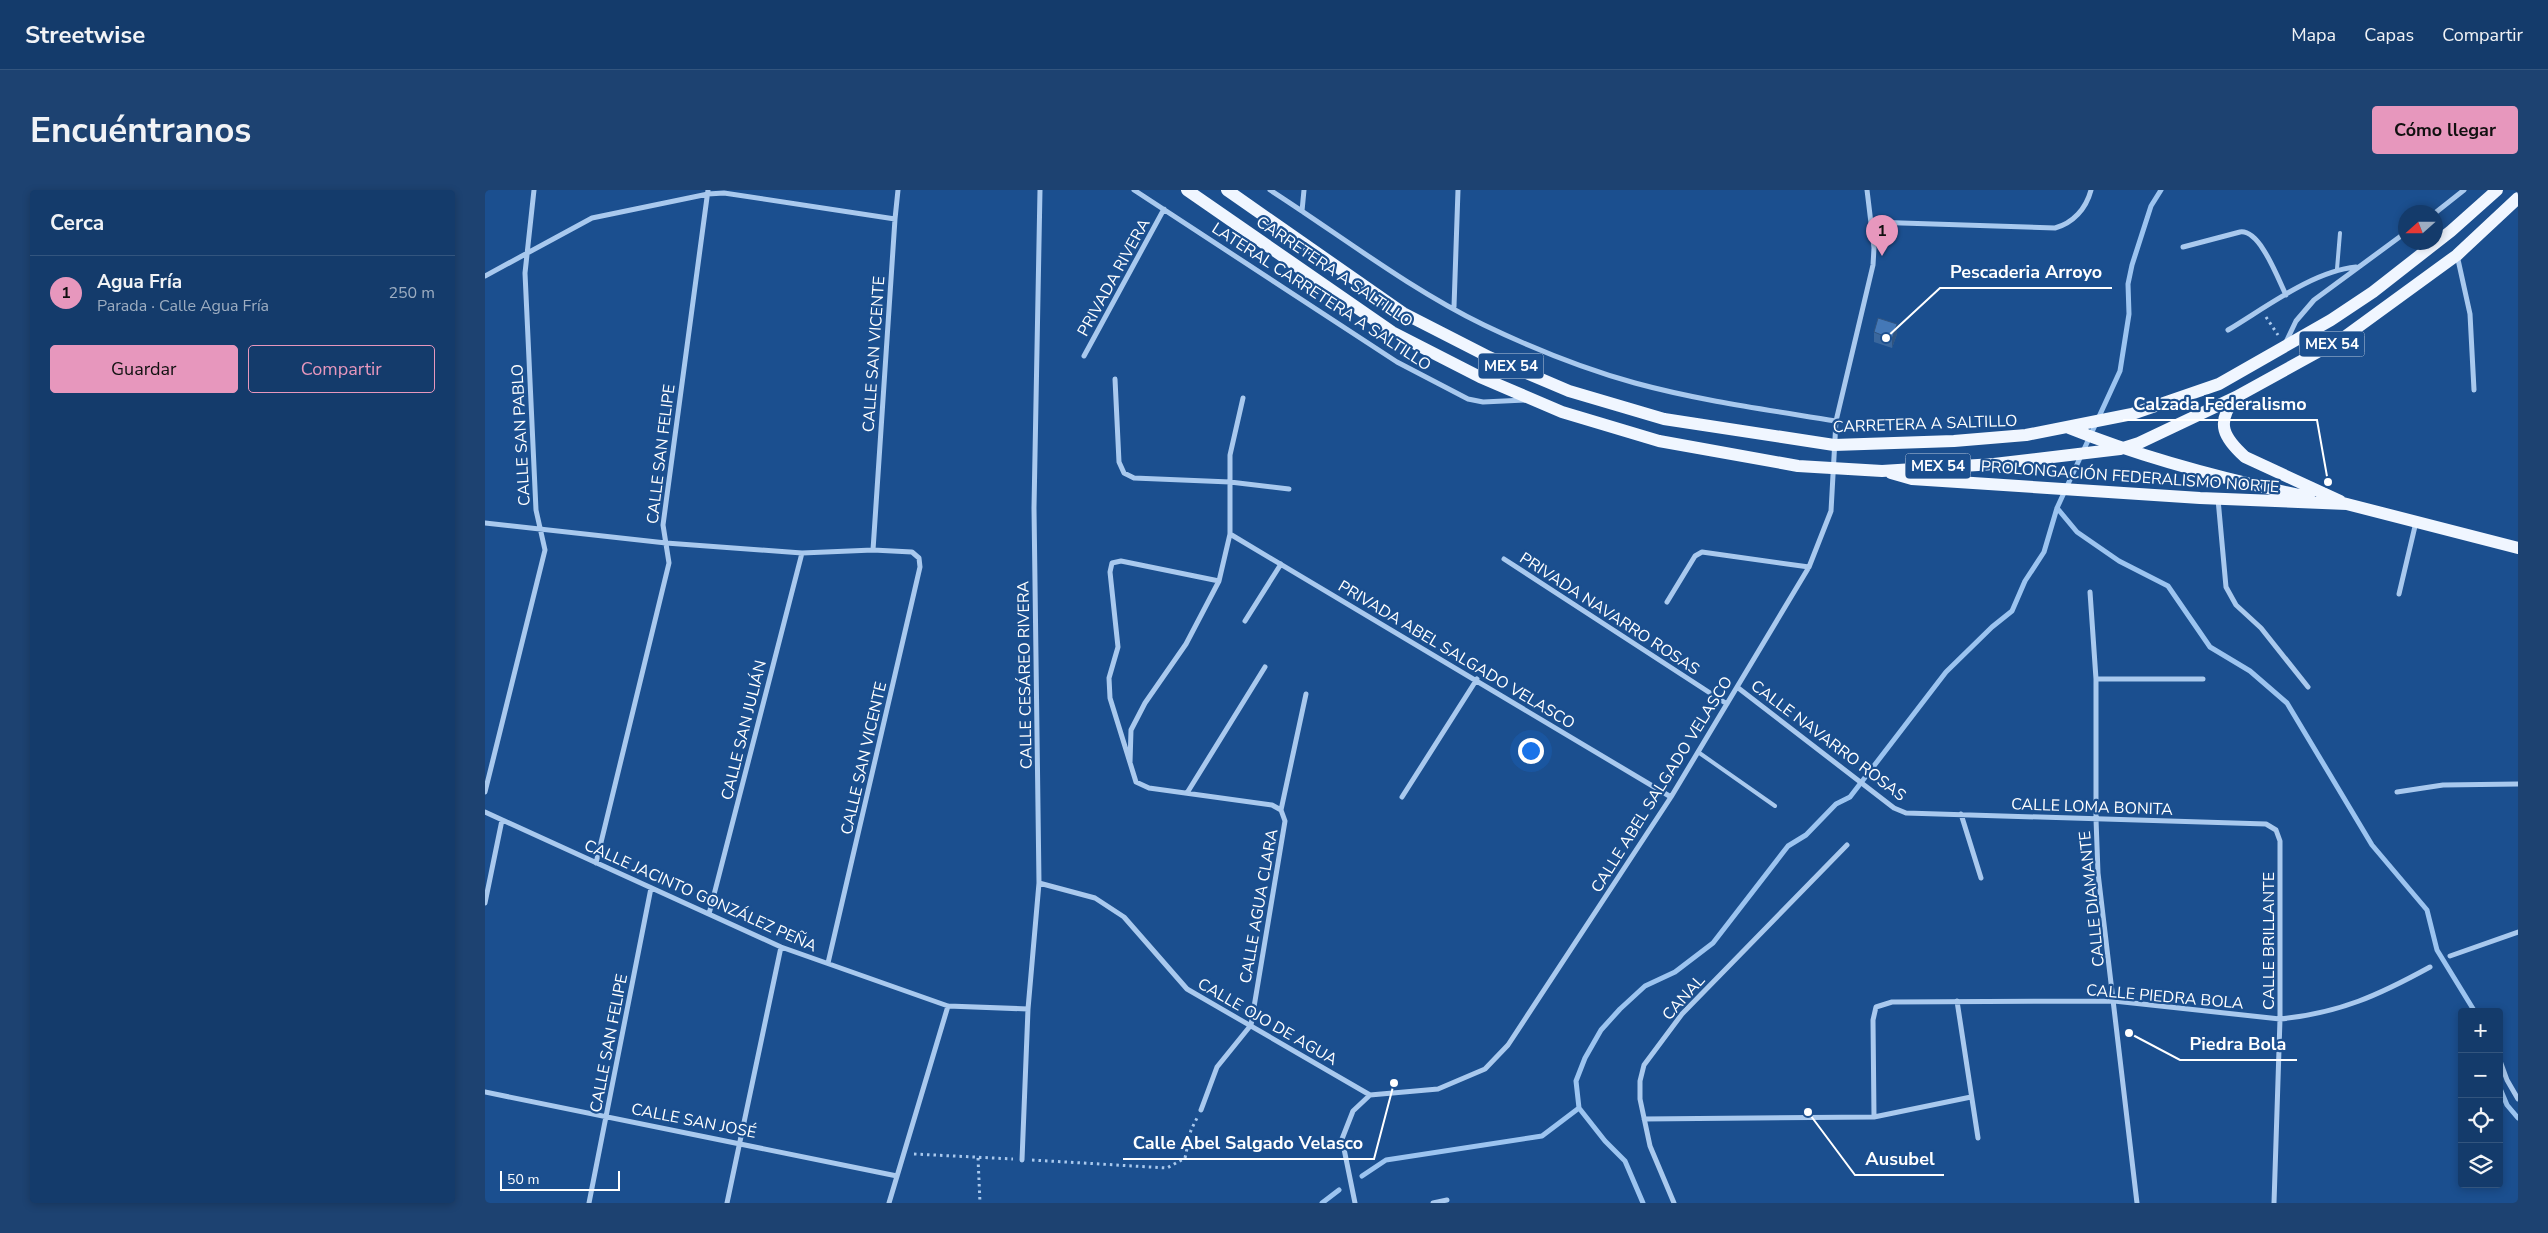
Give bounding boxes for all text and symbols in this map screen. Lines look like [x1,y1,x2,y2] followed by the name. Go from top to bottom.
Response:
[25,19,145,51] text: Streetwise
[2291,23,2336,47] text: Mapa
[2364,23,2414,47] text: Capas
[2442,23,2523,47] text: Compartir
[2372,106,2518,154] button: Cómo llegar
[30,107,251,154] text: Encuéntranos
[2398,205,2443,250] north arrow
[50,209,104,237] text: Cerca
[1252,211,1417,333] street label: CARRETERA A SALTILLO
[1072,214,1156,340] street label: PRIVADA RIVERA
[1866,215,1898,256] pin: 1
[1208,218,1435,376] street label: LATERAL CARRETERA A SALTILLO
[1940,255,2112,288] callout: Pescaderia Arroyo
[1950,260,2102,284] text: Pescaderia Arroyo
[97,269,182,295] text: Agua Fría
[858,275,890,433] street label: CALLE SAN VICENTE
[61,282,71,304] text: 1
[388,282,435,304] text: 250 m
[97,295,269,317] text: Parada · Calle Agua Fría
[2299,332,2365,356] road number: MEX 54
[50,345,238,393] button: Guardar
[248,345,435,393] button: Compartir
[1479,354,1543,378] road number: MEX 54
[506,363,536,507] street label: CALLE SAN PABLO
[641,383,680,525] street label: CALLE SAN FELIPE
[2123,387,2317,420] callout: Calzada Federalismo
[2133,392,2307,416] text: Calzada Federalismo
[1832,410,2018,438] street label: CARRETERA A SALTILLO
[1905,454,1971,478] road number: MEX 54
[1980,456,2280,498] street label: PROLONGACIÓN FEDERALISMO NORTE
[1515,547,1704,680] street label: PRIVADA NAVARRO ROSAS
[1334,575,1579,735] street label: PRIVADA ABEL SALGADO VELASCO
[1012,580,1038,769] street label: CALLE CESÁREO RIVERA
[716,658,772,803] street label: CALLE SAN JULIÁN
[1586,672,1738,897] street label: CALLE ABEL SALGADO VELASCO
[1746,675,1911,807] street label: CALLE NAVARRO ROSAS
[836,680,892,837] street label: CALLE SAN VICENTE
[1518,738,1544,764] your location
[2011,793,2174,821] street label: CALLE LOMA BONITA
[1235,827,1283,985] street label: CALLE AGUA CLARA
[2074,830,2110,968] street label: CALLE DIAMANTE
[581,834,821,958] street label: CALLE JACINTO GONZÁLEZ PEÑA
[2258,872,2280,1010] street label: CALLE BRILLANTE
[1657,970,1710,1025] street label: CANAL
[585,972,633,1114] street label: CALLE SAN FELIPE
[1194,973,1342,1071] street label: CALLE OJO DE AGUA
[2085,979,2245,1015] street label: CALLE PIEDRA BOLA
[2458,1008,2503,1188] map controls
[2458,1008,2503,1053] button: +
[2180,1027,2297,1060] callout: Piedra Bola
[2190,1032,2286,1056] text: Piedra Bola
[2458,1053,2503,1098] button: −
[629,1098,758,1144] street label: CALLE SAN JOSÉ
[2458,1098,2503,1143] button: locate
[1123,1126,1374,1159] callout: Calle Abel Salgado Velasco
[1133,1131,1363,1155] text: Calle Abel Salgado Velasco
[1855,1142,1944,1175] callout: Ausubel
[2458,1143,2503,1188] button: layers
[1865,1147,1935,1171] text: Ausubel
[500,1168,620,1191] scale bar
[507,1170,539,1189] text: 50 m

